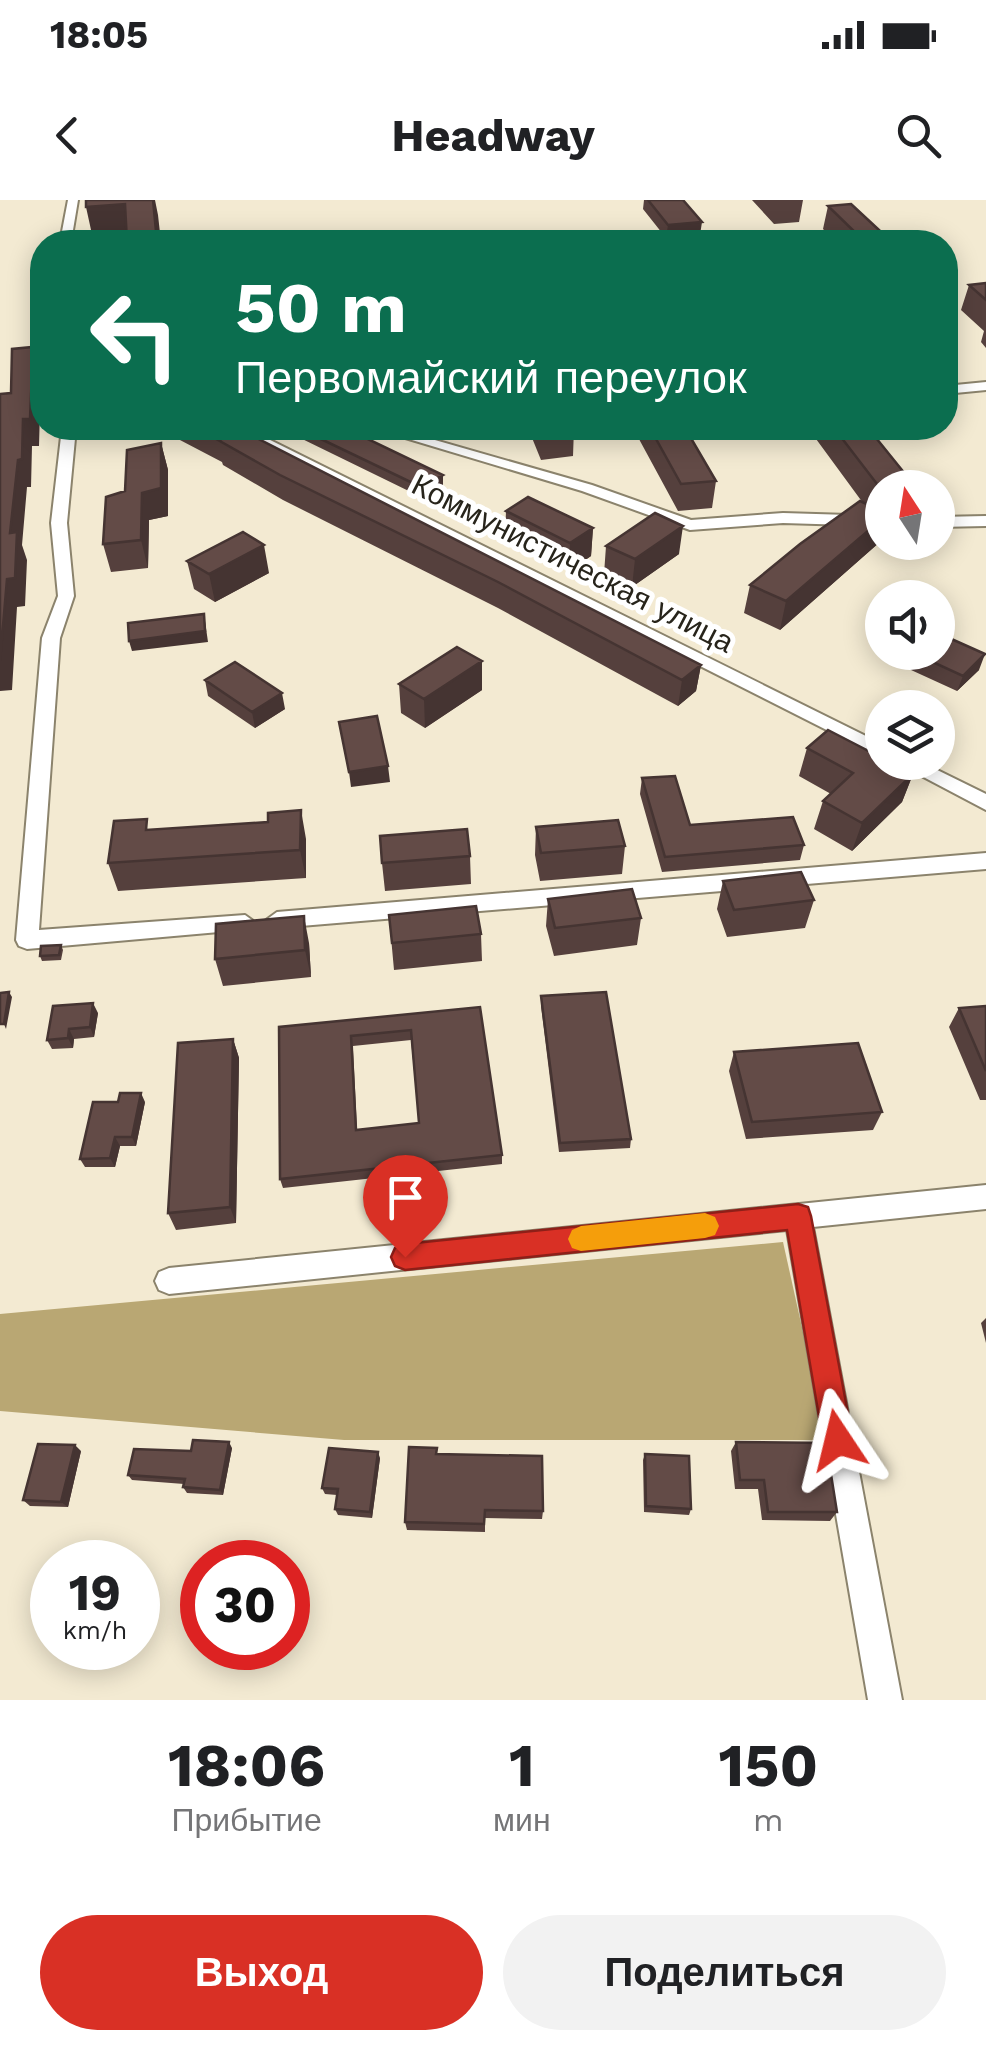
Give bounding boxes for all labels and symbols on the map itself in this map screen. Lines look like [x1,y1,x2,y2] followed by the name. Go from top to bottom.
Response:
[406,467,740,660] street label: Коммунистическая улица
[865,470,955,560] north arrow
[363,1155,448,1258] pin
[786,1388,890,1492] position arrow
[180,1540,310,1670] speed limit sign: 30

